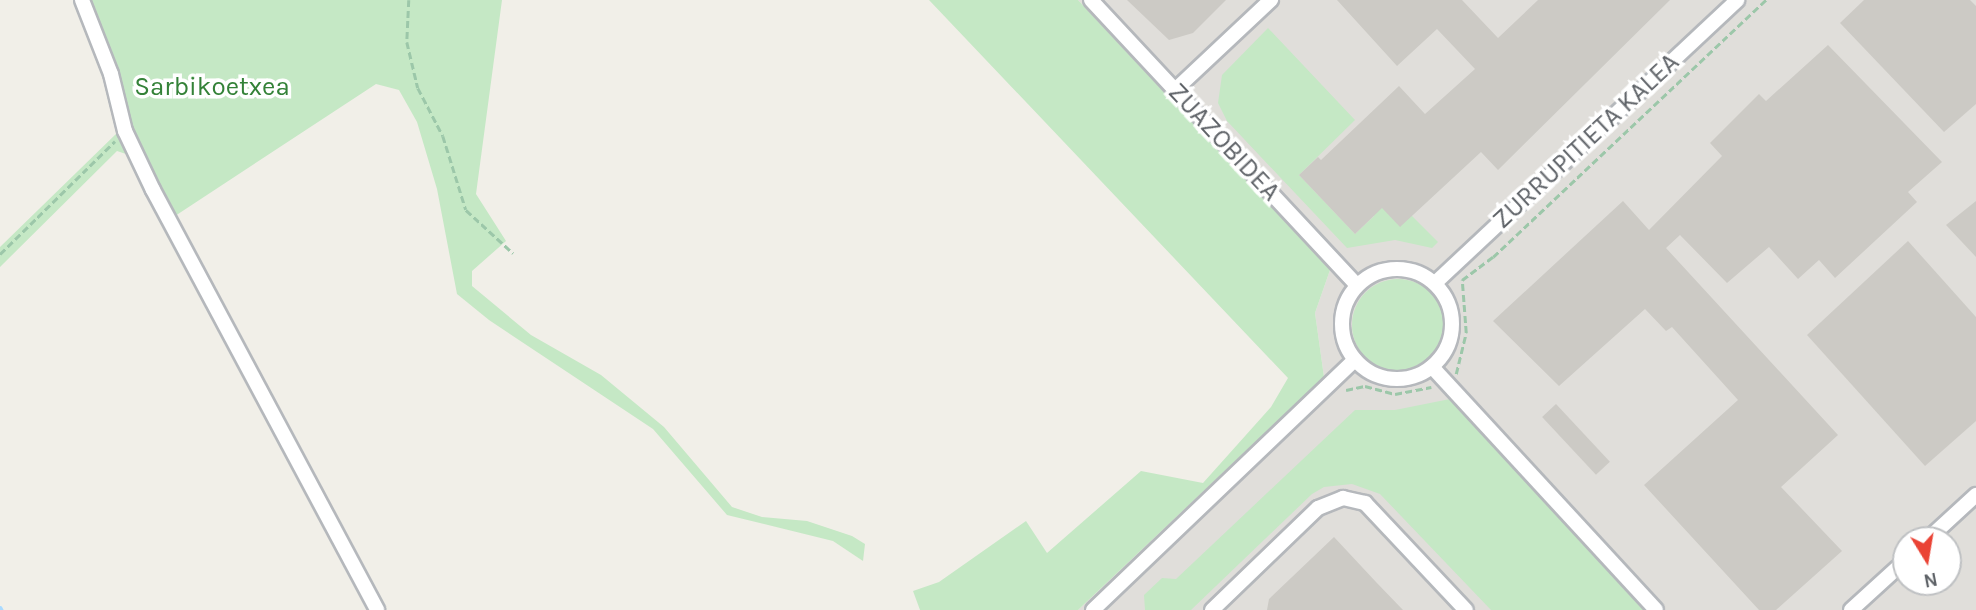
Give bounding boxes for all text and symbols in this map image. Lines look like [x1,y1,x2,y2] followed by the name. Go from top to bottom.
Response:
[1486,47,1686,235] street label: ZURRUPITIETA KALEA
[134,71,290,103] park label: Sarbikoetxea
[1162,77,1286,207] street label: ZUAZOBIDEA
[1892,526,1962,596] north arrow
[1922,568,1939,592] text: N

